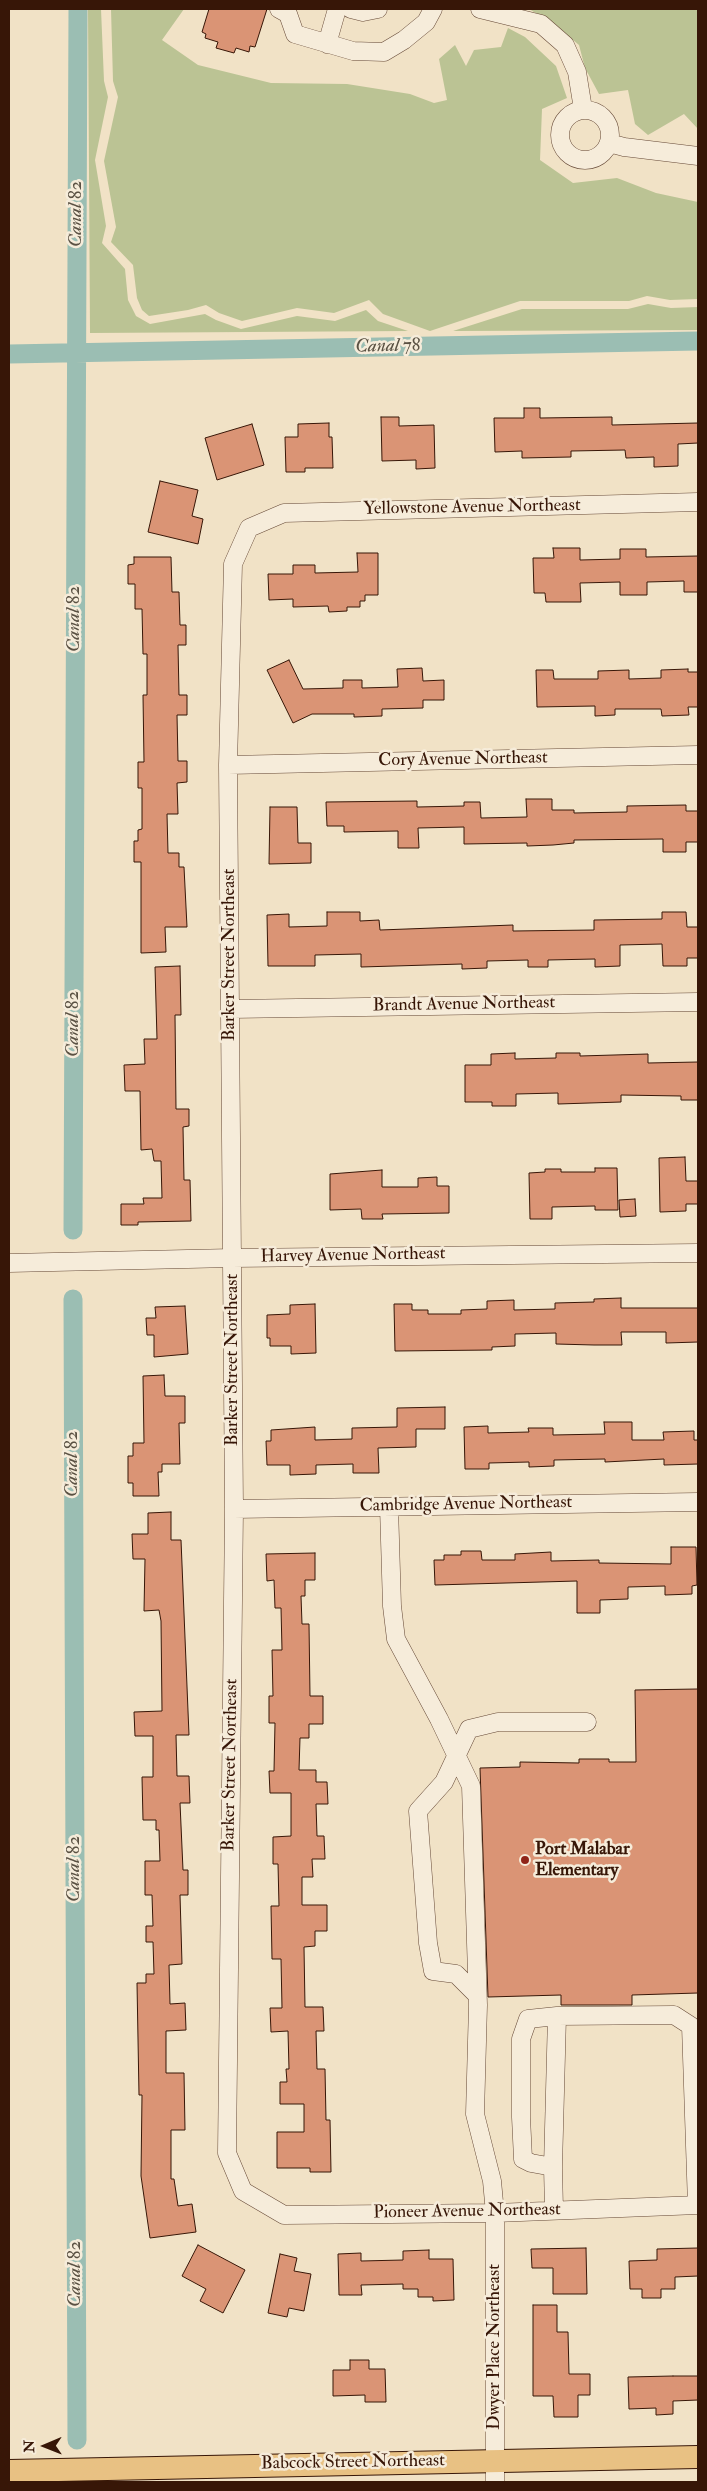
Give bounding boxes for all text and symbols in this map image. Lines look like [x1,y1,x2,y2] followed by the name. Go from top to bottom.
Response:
[66,181,88,247] water label: Canal 82
[355,335,421,359] water label: Canal 78
[363,495,581,521] street label: Yellowstone Avenue Northeast
[64,586,86,652] water label: Canal 82
[378,748,548,772] street label: Cory Avenue Northeast
[219,869,241,1041] street label: Barker Street Northeast
[63,991,85,1057] water label: Canal 82
[373,993,555,1017] street label: Brandt Avenue Northeast
[260,1244,446,1268] street label: Harvey Avenue Northeast
[222,1274,244,1446] street label: Barker Street Northeast
[62,1431,84,1497] water label: Canal 82
[359,1492,573,1518] street label: Cambridge Avenue Northeast
[219,1679,243,1851] street label: Barker Street Northeast
[64,1836,86,1902] water label: Canal 82
[535,1839,630,1882] place label: Port Malabar Elementary
[519,1854,531,1866] marker: Port Malabar Elementary
[373,2200,561,2224] street label: Pioneer Avenue Northeast
[65,2241,87,2307] water label: Canal 82
[484,2264,506,2430] street label: Dwyer Place Northeast
[20,2421,70,2471] north arrow
[21,2440,38,2453] text: N
[261,2451,445,2475] street label: Babcock Street Northeast

